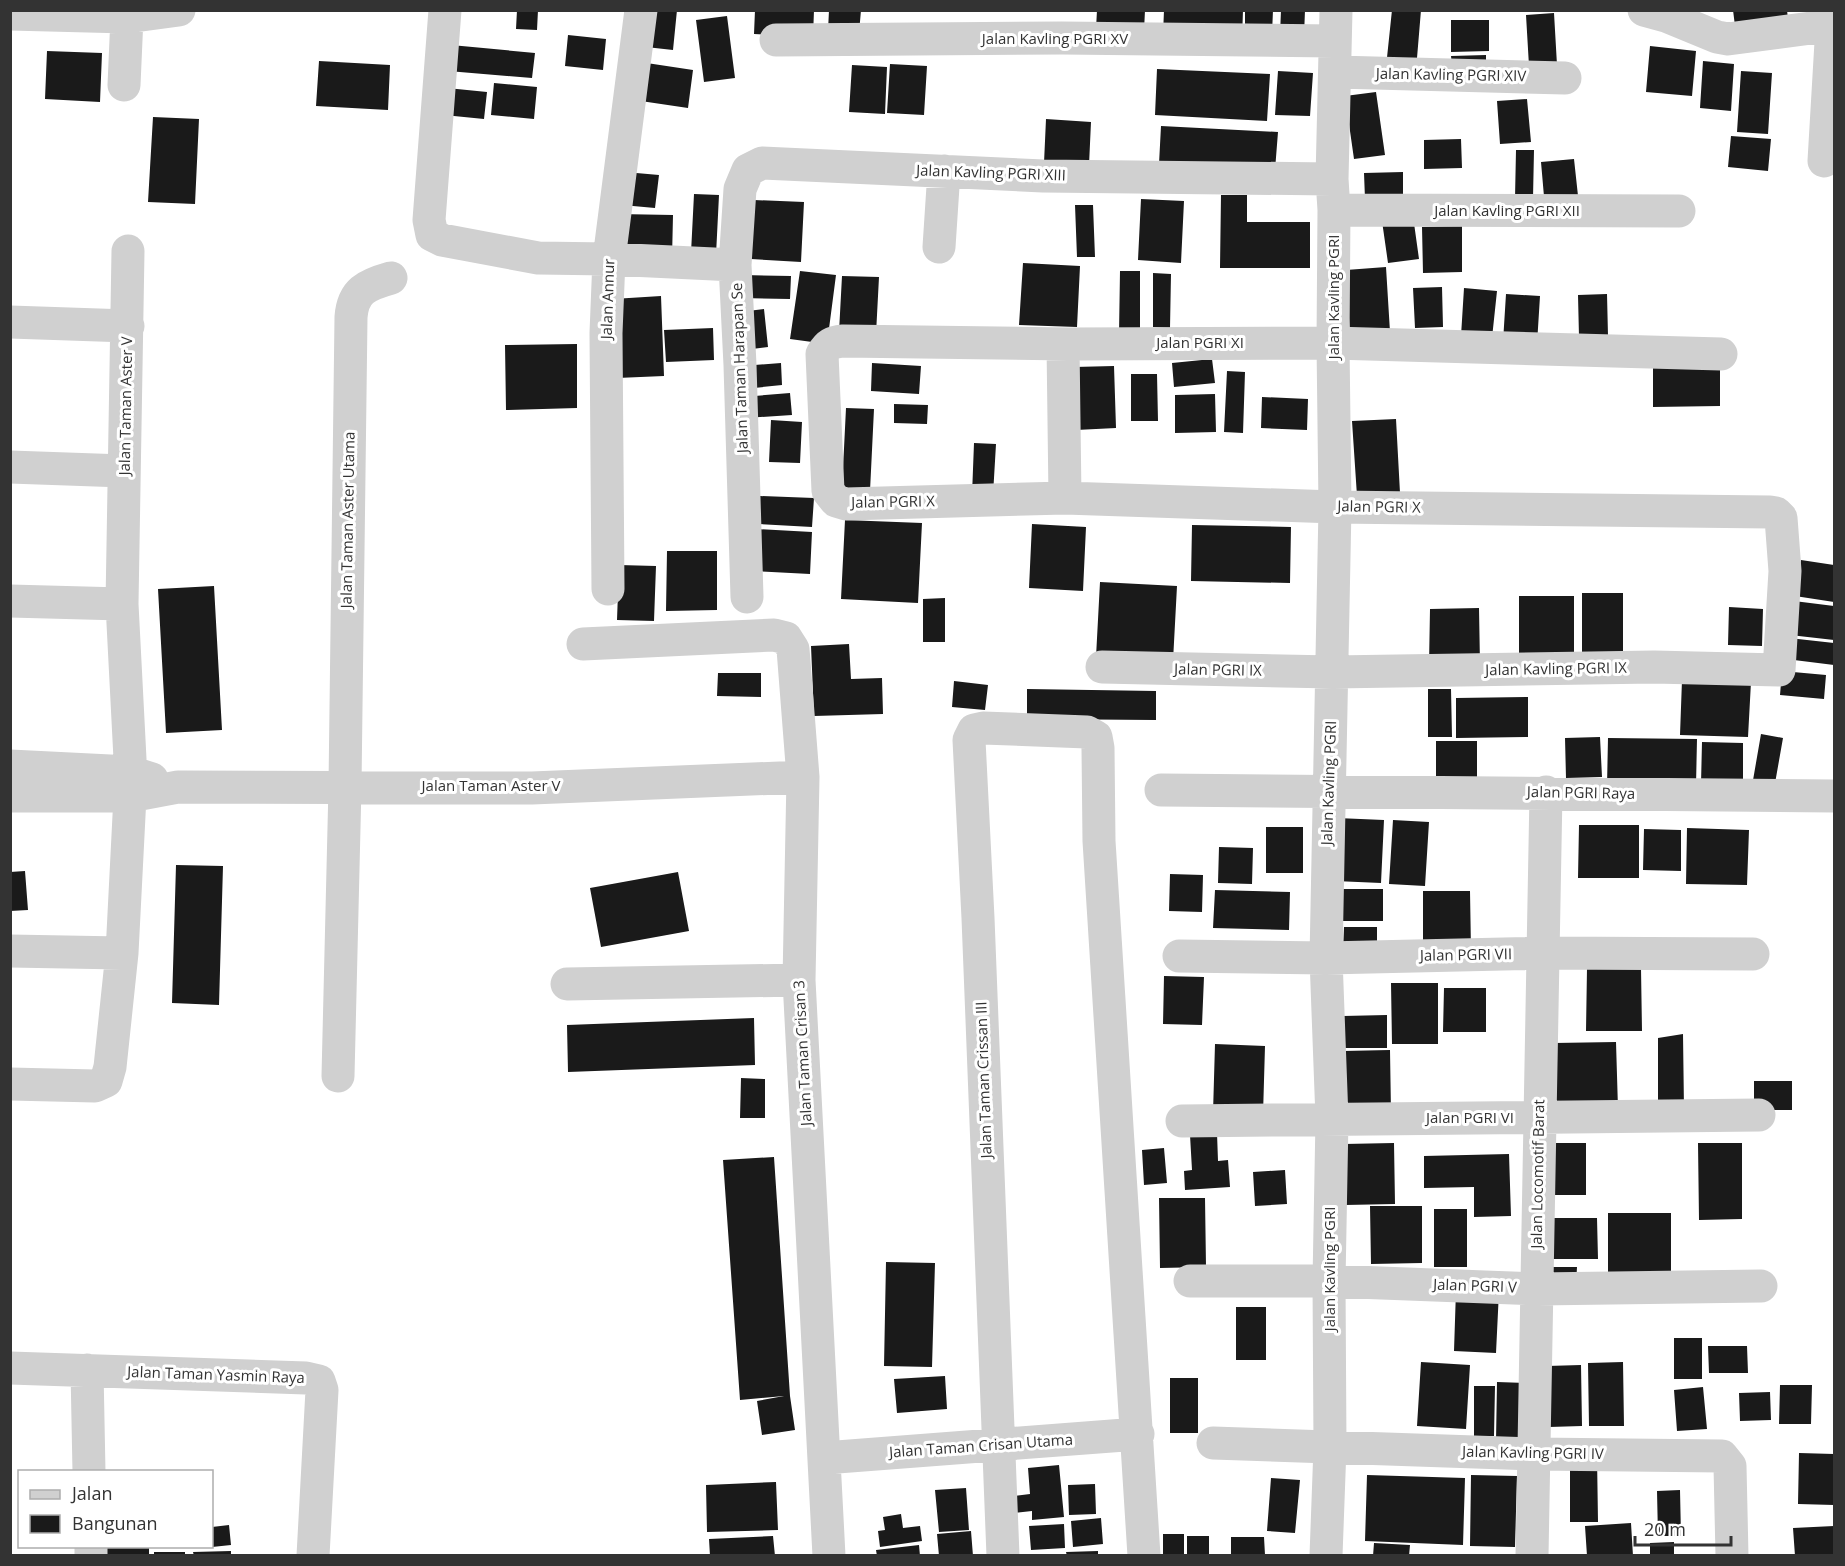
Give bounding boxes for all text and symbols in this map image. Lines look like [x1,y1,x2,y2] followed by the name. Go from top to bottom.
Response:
[980,28,1128,48] street label: Jalan Kavling PGRI XV
[1374,63,1526,85] street label: Jalan Kavling PGRI XIV
[914,159,1066,185] street label: Jalan Kavling PGRI XIII
[1432,200,1580,220] street label: Jalan Kavling PGRI XII
[1323,235,1343,361] street label: Jalan Kavling PGRI
[596,258,618,342] street label: Jalan Annur
[726,282,752,456] street label: Jalan Taman Harapan Se
[1154,332,1244,352] street label: Jalan PGRI XI
[114,336,136,478] street label: Jalan Taman Aster V
[335,431,359,611] street label: Jalan Taman Aster Utama
[849,490,935,512] street label: Jalan PGRI X
[1335,495,1421,517] street label: Jalan PGRI X
[1483,657,1627,679] street label: Jalan Kavling PGRI IX
[1172,658,1262,680] street label: Jalan PGRI IX
[1316,720,1340,848] street label: Jalan Kavling PGRI
[420,775,560,795] street label: Jalan Taman Aster V
[1525,781,1635,803] street label: Jalan PGRI Raya
[1418,943,1512,965] street label: Jalan PGRI VII
[788,980,816,1128] street label: Jalan Taman Crisan 3
[970,1001,996,1161] street label: Jalan Taman Crissan III
[1526,1099,1548,1251] street label: Jalan Locomotif Barat
[1424,1107,1514,1127] street label: Jalan PGRI VI
[1319,1207,1339,1333] street label: Jalan Kavling PGRI
[1431,1273,1517,1296] street label: Jalan PGRI V
[125,1361,305,1387] street label: Jalan Taman Yasmin Raya
[886,1429,1074,1462] street label: Jalan Taman Crisan Utama
[1460,1441,1604,1463] street label: Jalan Kavling PGRI IV
[18,1470,213,1548] legend
[70,1481,112,1505] text: Jalan
[1635,1509,1731,1547] scale bar
[72,1511,158,1535] text: Bangunan
[1644,1517,1686,1541] text: 20 m

